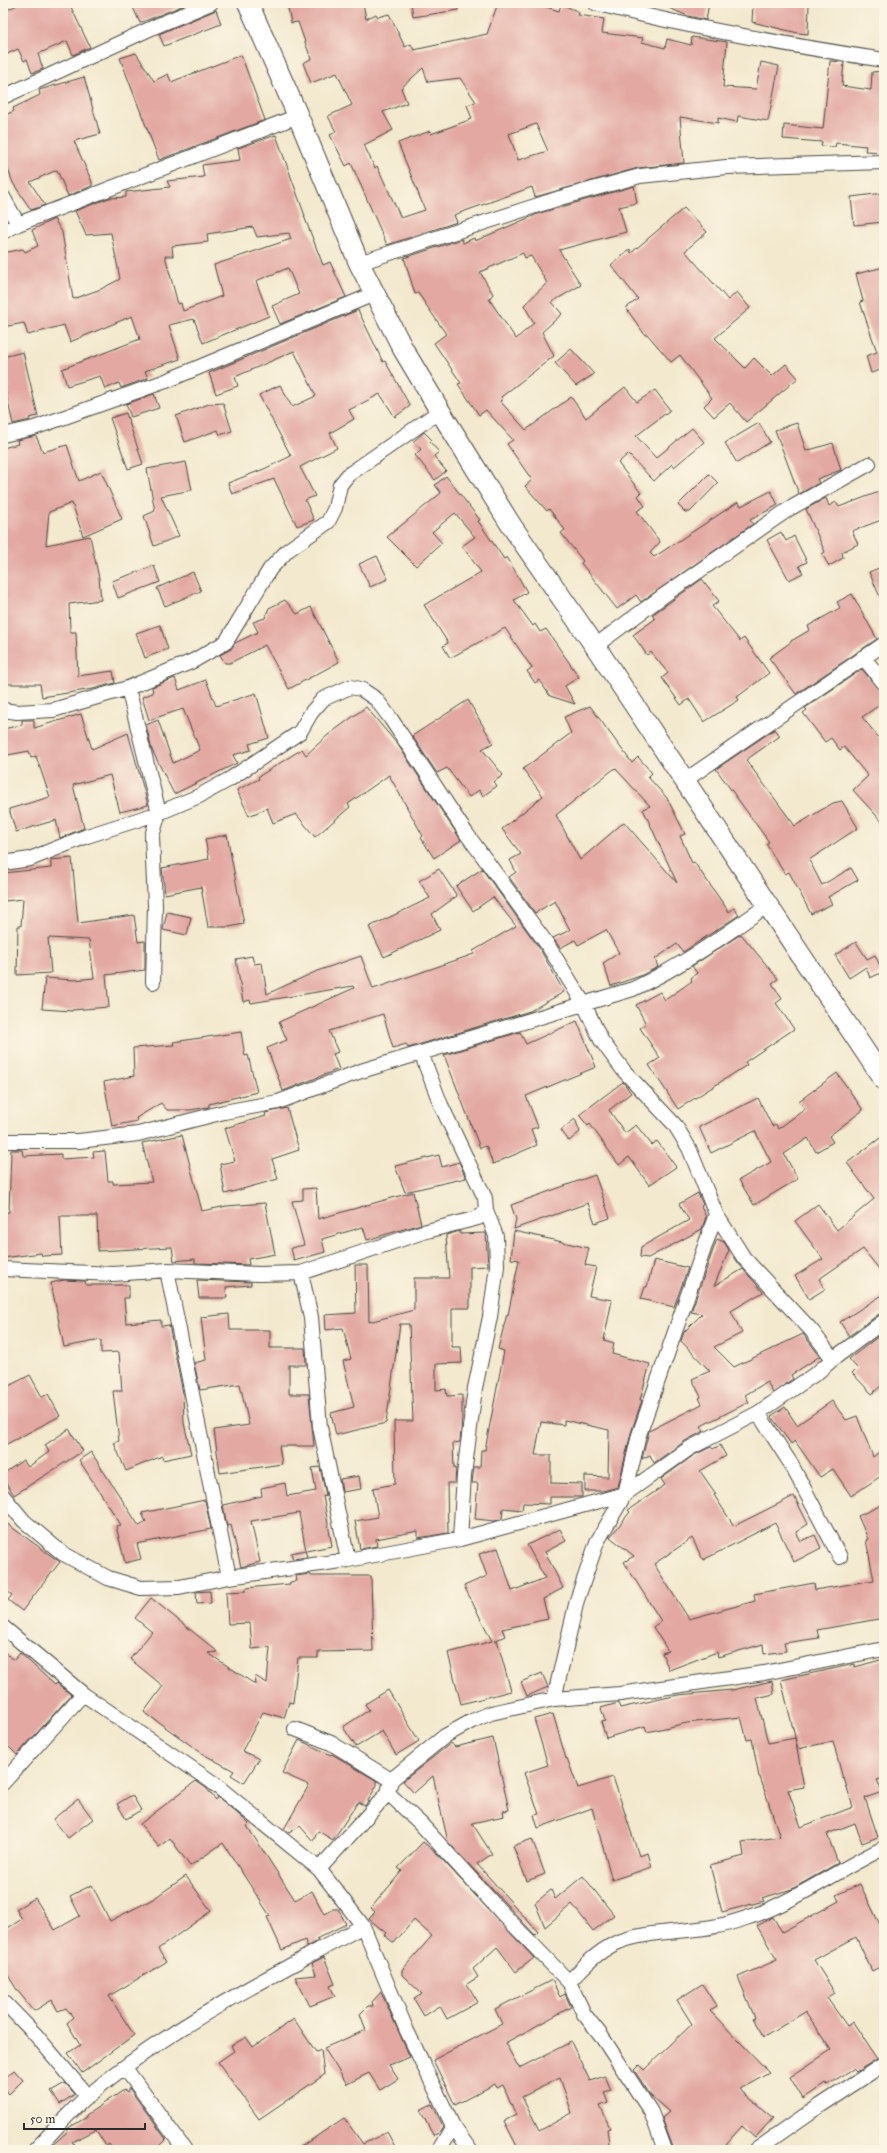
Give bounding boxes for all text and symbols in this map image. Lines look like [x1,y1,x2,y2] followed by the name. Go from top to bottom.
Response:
[24,2105,145,2131] scale bar
[30,2112,55,2126] text: 50 m

